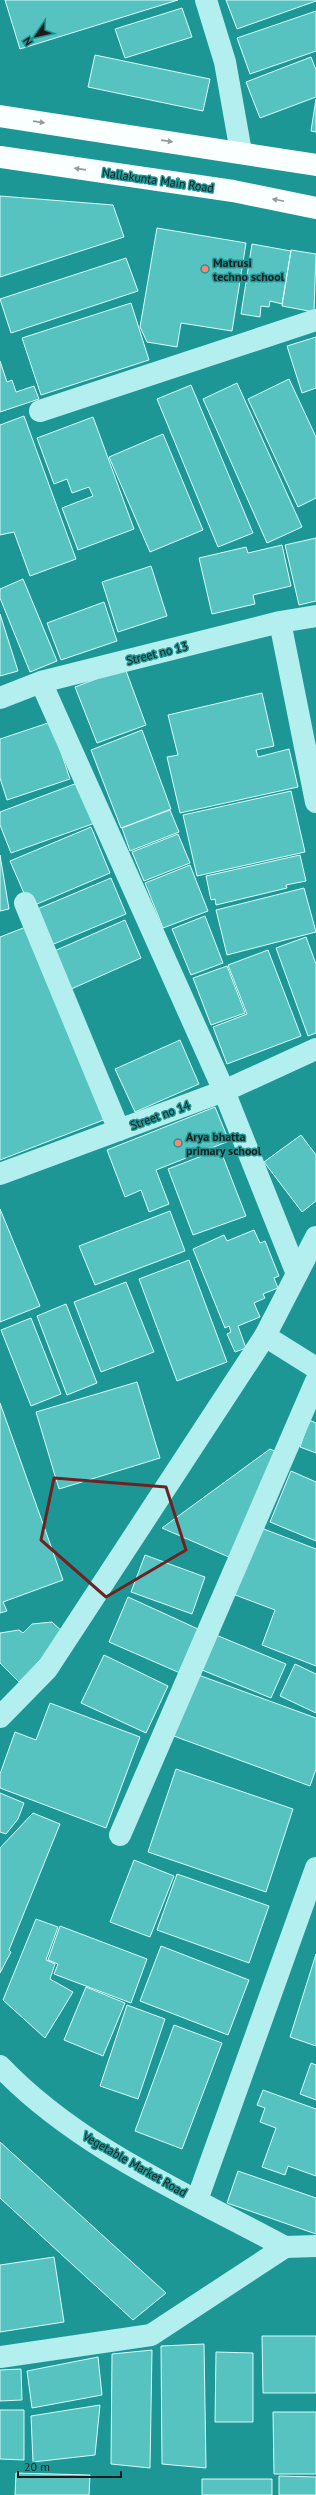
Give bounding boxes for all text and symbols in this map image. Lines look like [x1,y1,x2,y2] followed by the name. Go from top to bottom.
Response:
[16,16,56,56] north arrow
[20,35,36,49] text: N
[33,119,45,125] one-way arrow
[161,138,173,144] one-way arrow
[101,165,215,195] street label: Nallakunta Main Road
[74,166,86,172] one-way arrow
[272,197,284,203] one-way arrow
[213,255,285,284] place label: Matrusi techno school
[200,264,210,274] marker: Matrusi techno school
[125,638,189,668] street label: Street no 13
[128,1097,193,1133] street label: Street no 14
[186,1129,262,1158] place label: Arya bhatta primary school
[173,1138,183,1148] marker: Arya bhatta primary school
[79,2128,190,2200] street label: Vegetable Market Road
[18,2453,121,2479] scale bar
[24,2459,50,2474] text: 20 m

